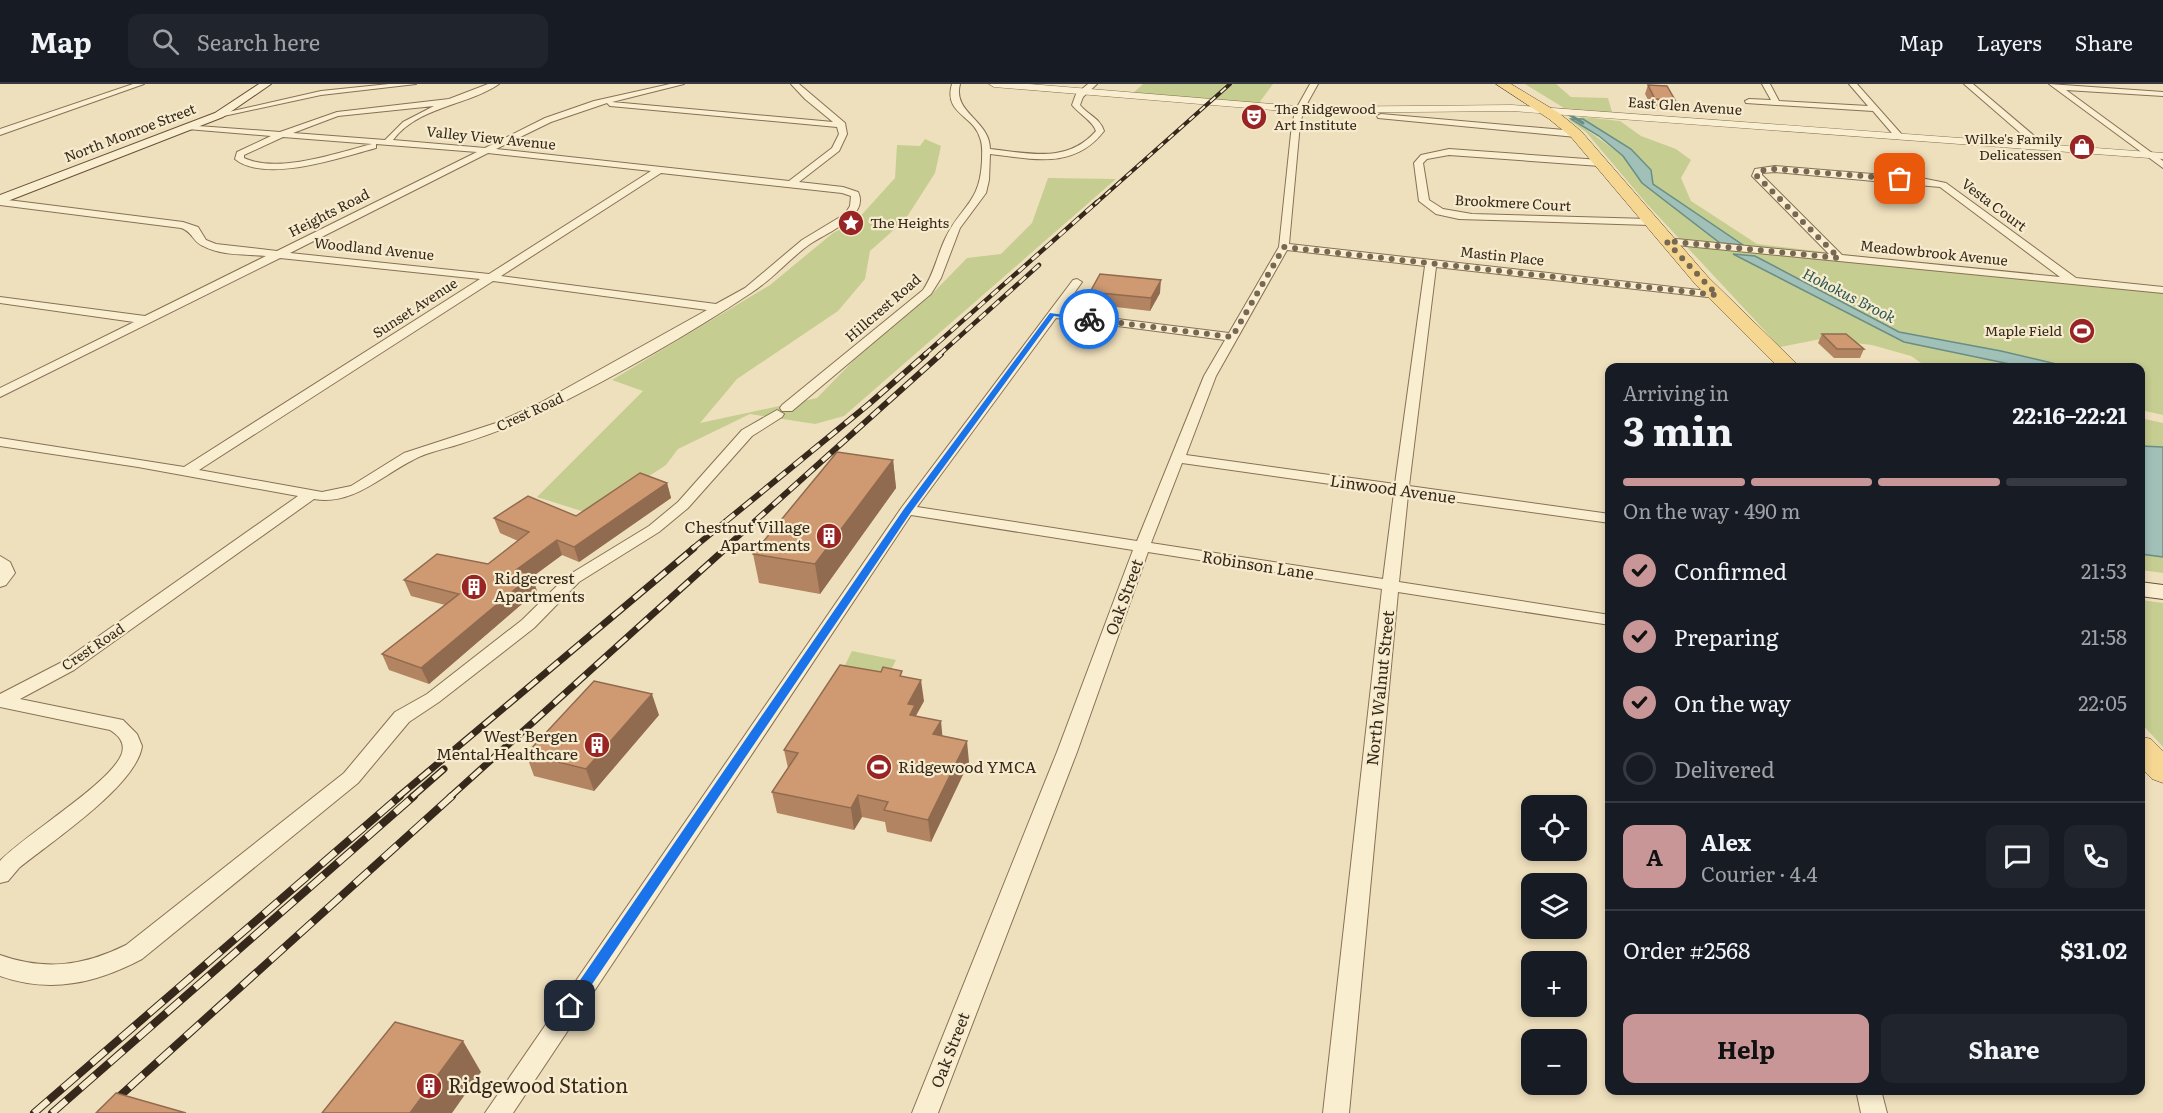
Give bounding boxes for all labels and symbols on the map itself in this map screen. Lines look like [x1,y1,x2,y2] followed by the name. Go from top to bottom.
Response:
[1627,91,1743,119] street label: East Glen Avenue
[61,98,198,166] street label: North Monroe Street
[1274,98,1377,134] place label: The Ridgewood Art Institute
[1239,102,1269,132] theatre icon: The Ridgewood Art Institute
[425,120,557,154] street label: Valley View Avenue
[1964,128,2063,164] place label: Wilke's Family Delicatessen
[2067,132,2097,162] shop icon: Wilke's Family Delicatessen
[1874,153,1925,204] pin
[1958,173,2032,236] street label: Vesta Court
[285,183,373,241] street label: Heights Road
[1454,189,1572,215] street label: Brookmere Court
[836,208,866,238] place icon: The Heights
[870,212,949,232] place label: The Heights
[313,232,435,264] street label: Woodland Avenue
[1859,234,2009,270] street label: Meadowbrook Avenue
[1459,241,1545,269] street label: Mastin Place
[1799,261,1901,328] water label: Hohokus Brook
[840,268,925,346] street label: Hillcrest Road
[368,272,461,342] street label: Sunset Avenue
[1059,289,1119,349] courier
[2067,316,2097,346] sports icon: Maple Field
[1984,320,2062,340] place label: Maple Field
[493,387,567,435] street label: Crest Road
[1329,467,1458,509] street label: Linwood Avenue
[685,514,810,556] place label: Chestnut Village Apartments
[814,521,844,551] building icon: Chestnut Village Apartments
[1200,543,1316,585] street label: Robinson Lane
[1098,555,1148,638] street label: Oak Street
[494,565,585,607] place label: Ridgecrest Apartments
[459,572,489,602] building icon: Ridgecrest Apartments
[1359,609,1399,767] street label: North Walnut Street
[57,618,128,675] street label: Crest Road
[436,723,578,765] place label: West Bergen Mental Healthcare
[582,730,612,760] building icon: West Bergen Mental Healthcare
[864,752,894,782] sports icon: Ridgewood YMCA
[898,754,1037,778] place label: Ridgewood YMCA
[544,980,595,1031] pin
[924,1008,975,1091] street label: Oak Street
[448,1069,628,1099] place label: Ridgewood Station
[414,1071,444,1101] building icon: Ridgewood Station

